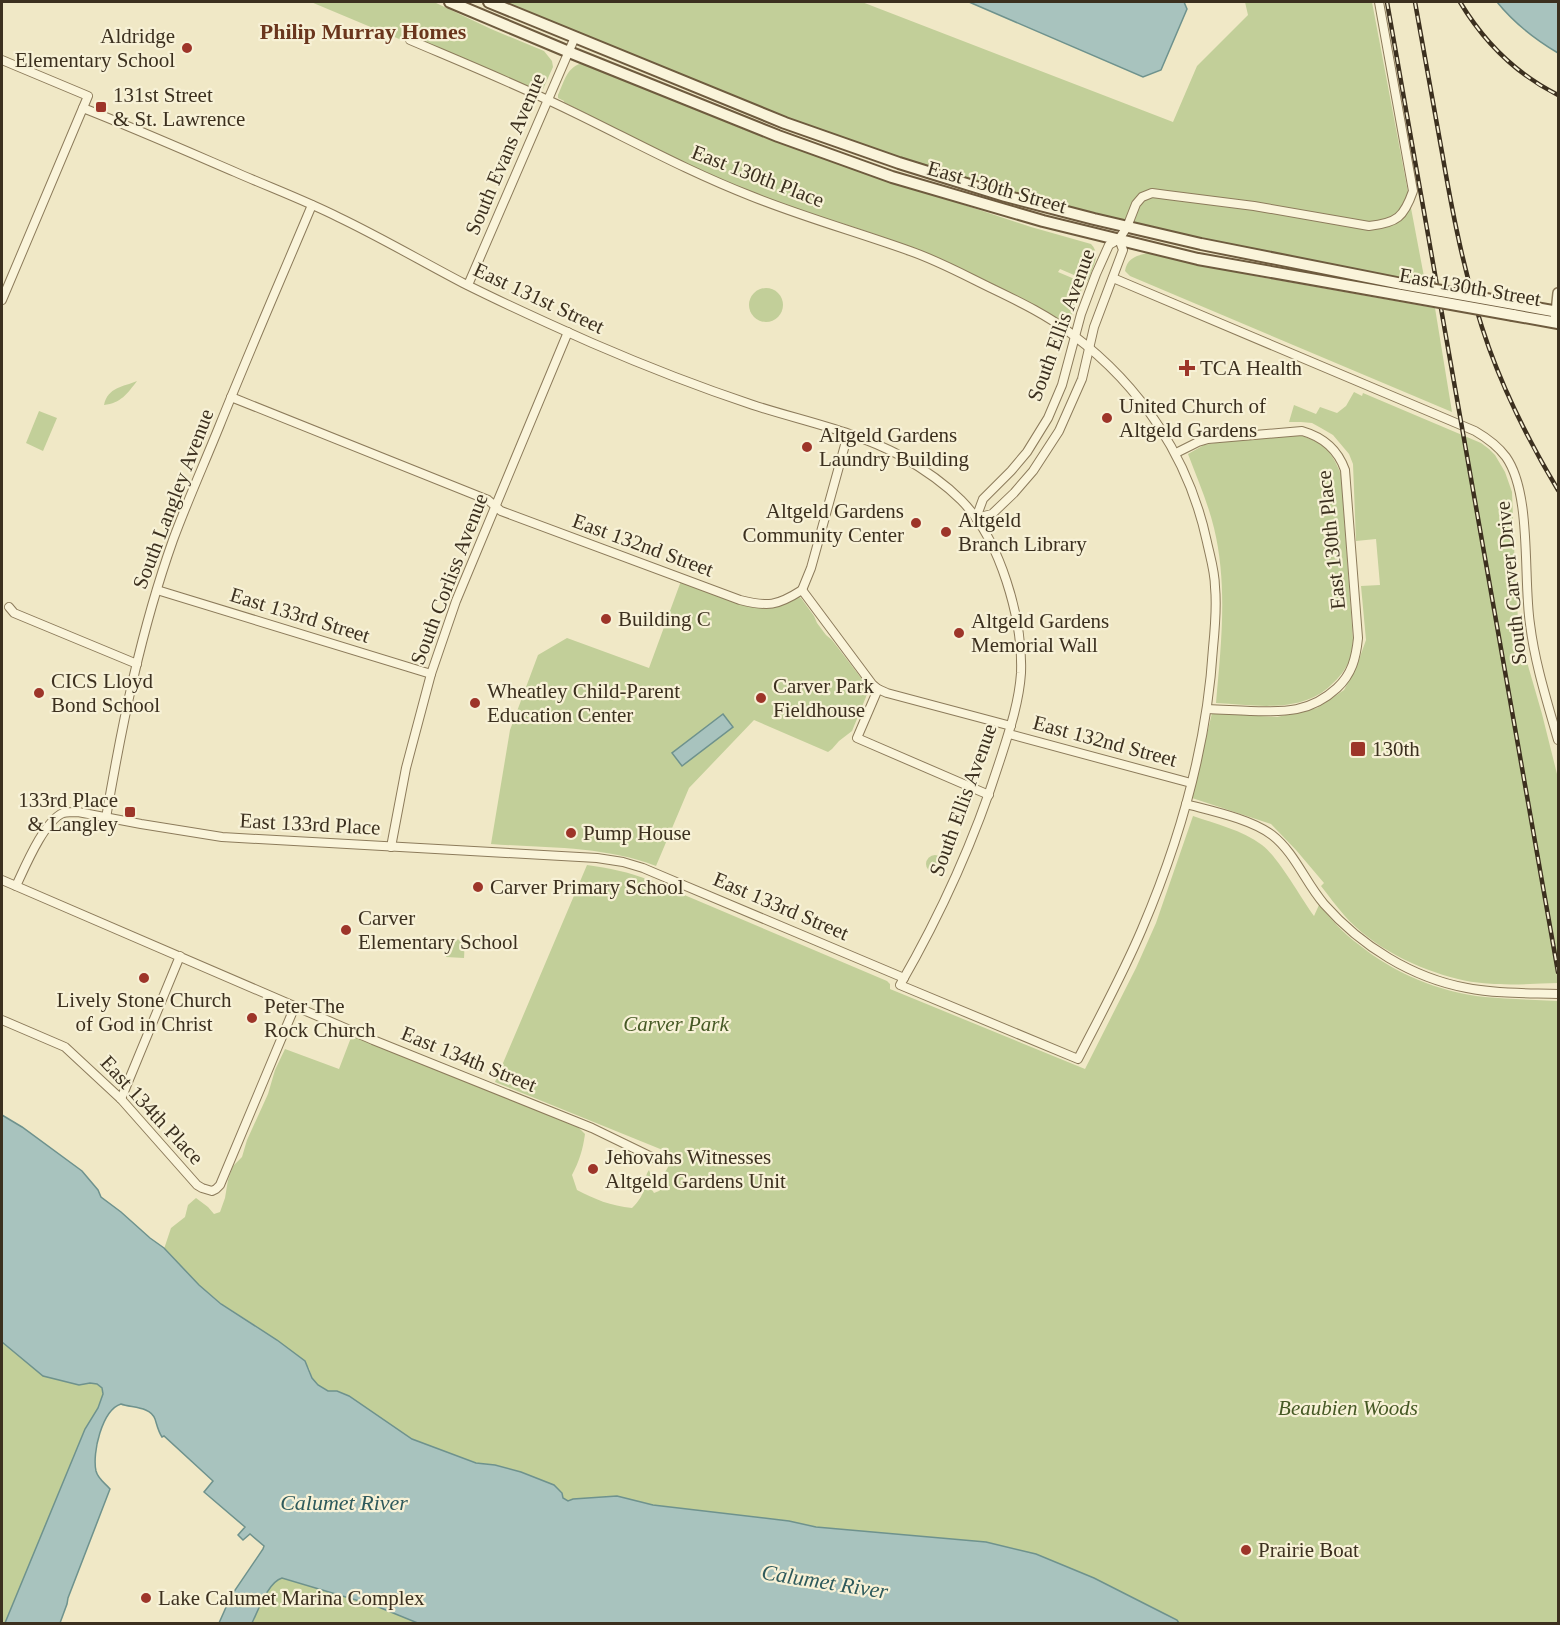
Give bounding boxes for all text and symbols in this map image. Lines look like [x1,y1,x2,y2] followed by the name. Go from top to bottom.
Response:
[260,19,467,44] district label: Philip Murray Homes
[15,24,175,72] place label: Aldridge Elementary School
[180,41,194,55] marker: Aldridge Elementary School
[460,69,550,239] street label: South Evans Avenue
[113,83,245,131] place label: 131st Street & St. Lawrence
[94,100,108,114] marker: 131st Street & St. Lawrence
[688,140,828,212] street label: East 130th Place
[925,156,1069,218] street label: East 130th Street
[1022,245,1100,405] street label: South Ellis Avenue
[470,257,608,339] street label: East 131st Street
[1397,263,1543,311] street label: East 130th Street
[1200,356,1303,380] place label: TCA Health
[1178,359,1196,377] marker: TCA Health
[1119,394,1266,442] place label: United Church of Altgeld Gardens
[128,406,218,592] street label: South Langley Avenue
[1100,411,1114,425] marker: United Church of Altgeld Gardens
[819,423,969,471] place label: Altgeld Gardens Laundry Building
[800,440,814,454] marker: Altgeld Gardens Laundry Building
[1312,469,1350,611] street label: East 130th Place
[405,490,493,668] street label: South Corliss Avenue
[742,499,904,547] place label: Altgeld Gardens Community Center
[1490,500,1532,666] street label: South Carver Drive
[569,508,717,582] street label: East 132nd Street
[958,508,1087,556] place label: Altgeld Branch Library
[909,516,923,530] marker: Altgeld Gardens Community Center
[939,525,953,539] marker: Altgeld Branch Library
[227,582,373,648] street label: East 133rd Street
[618,607,711,631] place label: Building C
[971,609,1109,657] place label: Altgeld Gardens Memorial Wall
[599,612,613,626] marker: Building C
[952,626,966,640] marker: Altgeld Gardens Memorial Wall
[51,669,160,717] place label: CICS Lloyd Bond School
[773,674,874,722] place label: Carver Park Fieldhouse
[487,679,680,727] place label: Wheatley Child-Parent Education Center
[32,686,46,700] marker: CICS Lloyd Bond School
[754,691,768,705] marker: Carver Park Fieldhouse
[468,696,482,710] marker: Wheatley Child-Parent Education Center
[1030,710,1180,772] street label: East 132nd Street
[924,720,1002,880] street label: South Ellis Avenue
[1372,737,1420,761] place label: 130th
[1349,740,1367,758] marker: 130th
[18,788,118,836] place label: 133rd Place & Langley
[123,805,137,819] marker: 133rd Place & Langley
[239,808,381,840] street label: East 133rd Place
[583,821,691,845] place label: Pump House
[564,826,578,840] marker: Pump House
[710,867,852,945] street label: East 133rd Street
[490,875,684,899] place label: Carver Primary School
[471,880,485,894] marker: Carver Primary School
[358,906,519,954] place label: Carver Elementary School
[339,923,353,937] marker: Carver Elementary School
[137,971,151,985] marker: Lively Stone Church of God in Christ
[57,988,232,1036] place label: Lively Stone Church of God in Christ
[264,994,376,1042] place label: Peter The Rock Church
[245,1011,259,1025] marker: Peter The Rock Church
[623,1012,729,1036] park label: Carver Park
[398,1021,540,1097] street label: East 134th Street
[95,1051,209,1169] street label: East 134th Place
[605,1145,786,1193] place label: Jehovahs Witnesses Altgeld Gardens Unit
[586,1162,600,1176] marker: Jehovahs Witnesses Altgeld Gardens Unit
[1278,1396,1418,1420] park label: Beaubien Woods
[280,1490,408,1515] water label: Calumet River
[1258,1538,1359,1562] place label: Prairie Boat
[1239,1543,1253,1557] marker: Prairie Boat
[760,1559,890,1604] water label: Calumet River
[158,1586,425,1610] place label: Lake Calumet Marina Complex
[139,1591,153,1605] marker: Lake Calumet Marina Complex

